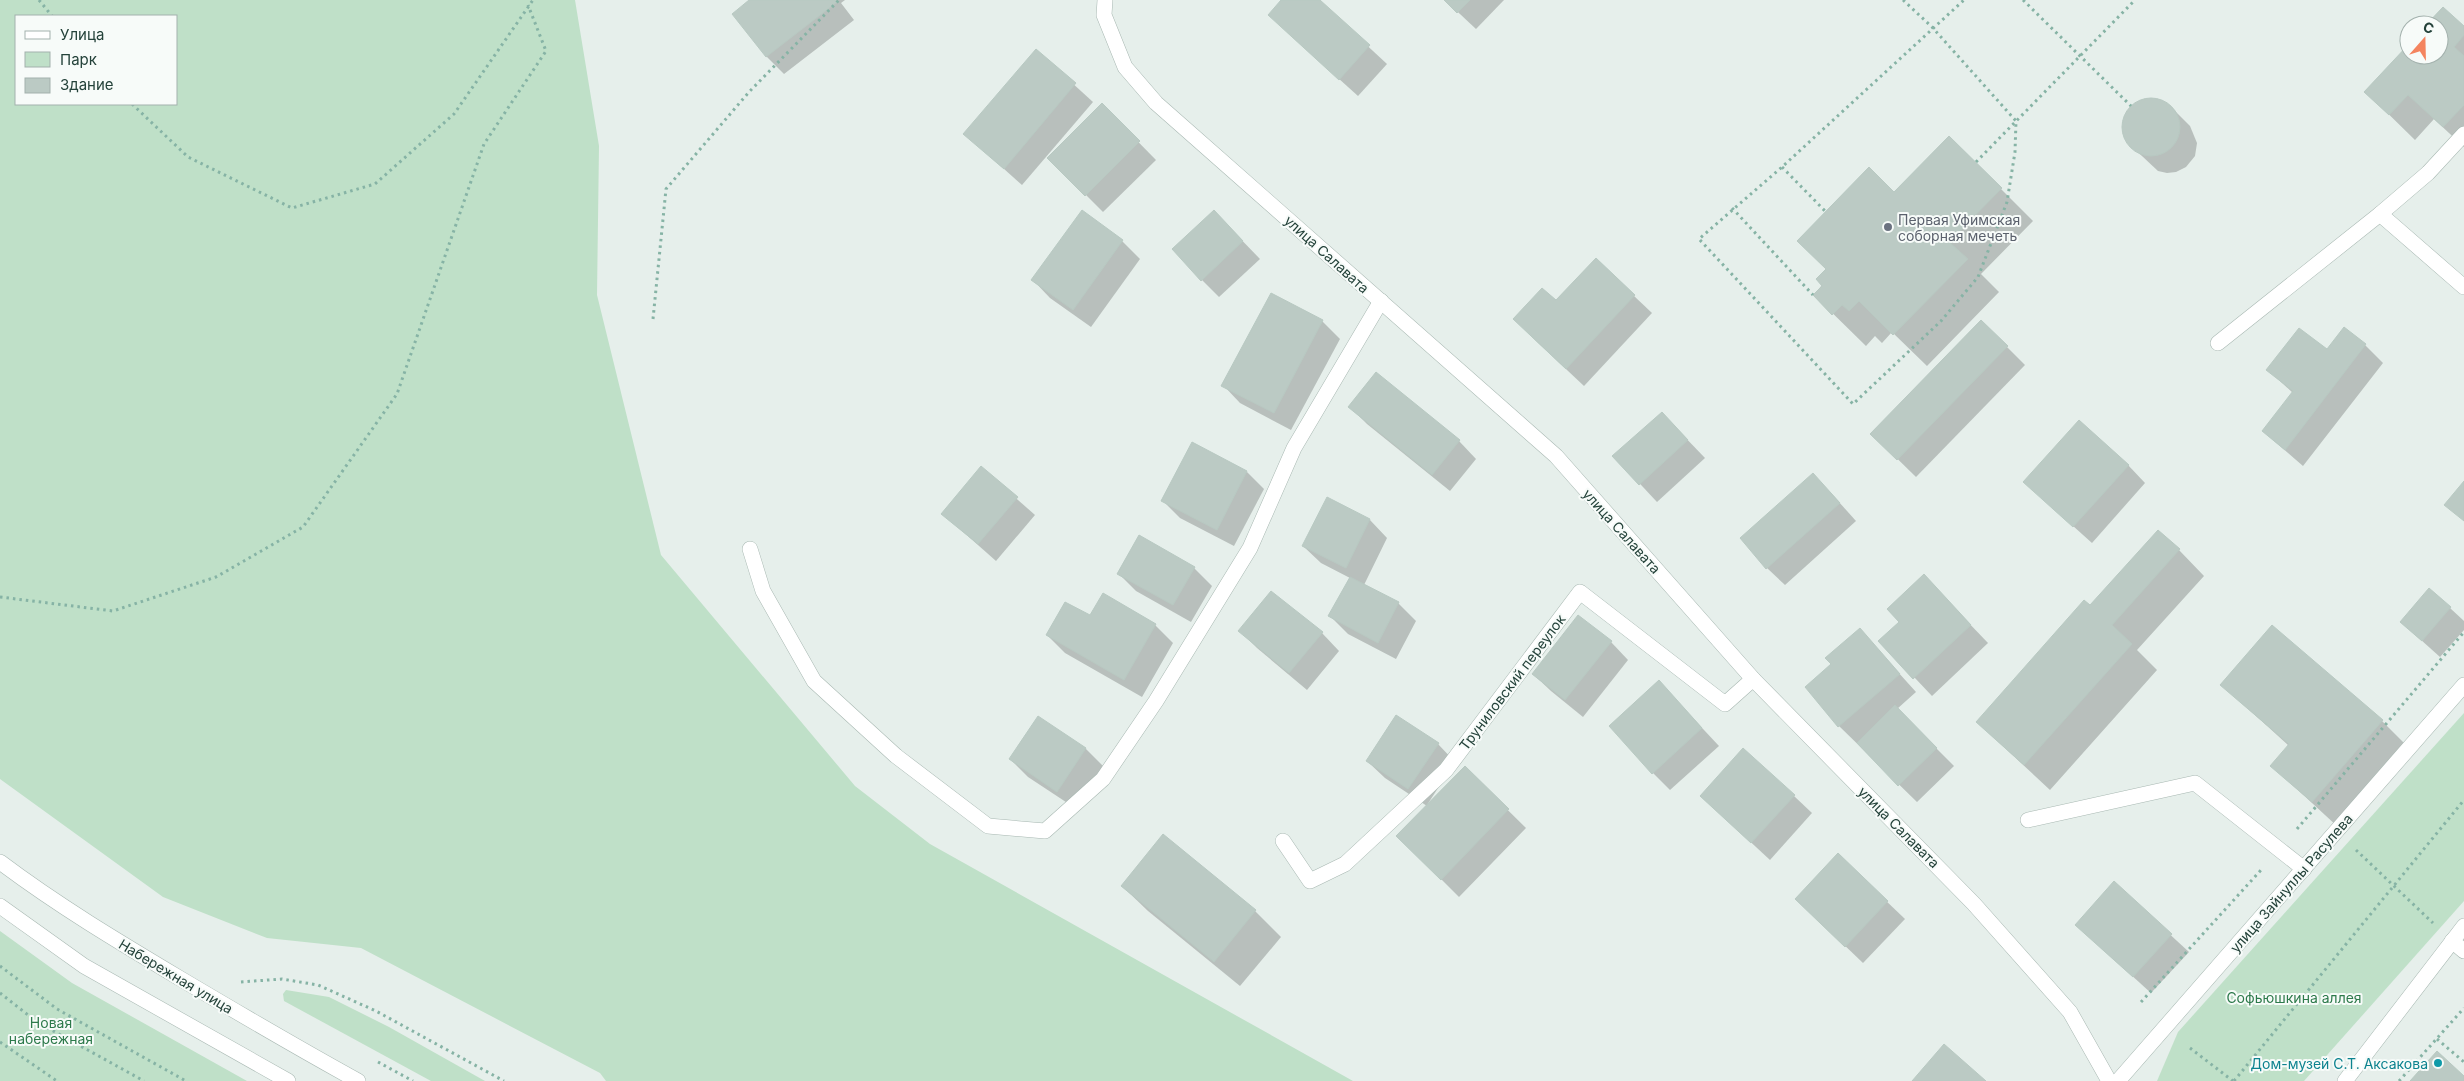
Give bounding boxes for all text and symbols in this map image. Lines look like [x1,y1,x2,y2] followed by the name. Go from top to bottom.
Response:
[15,15,178,105] legend
[2399,15,2449,65] north arrow
[2421,18,2436,37] text: С
[60,25,104,44] text: Улица
[60,50,97,69] text: Парк
[60,75,114,94] text: Здание
[1898,211,2020,244] place label: Первая Уфимская соборная мечеть
[1281,212,1373,296] street label: улица Салавата
[1882,221,1894,233] marker: Первая Уфимская соборная мечеть
[1580,485,1664,577] street label: улица Салавата
[1455,610,1569,753] street label: Труниловский переулок
[1855,783,1943,871] street label: улица Салавата
[2226,810,2356,956] street label: улица Зайнуллы Расулева
[116,935,236,1017] street label: Набережная улица
[2226,989,2362,1006] park label: Софьюшкина аллея
[9,1014,93,1047] park label: Новая набережная
[2251,1055,2428,1072] place label: Дом-музей С.Т. Аксакова
[2432,1057,2444,1069] marker: Дом-музей С.Т. Аксакова

